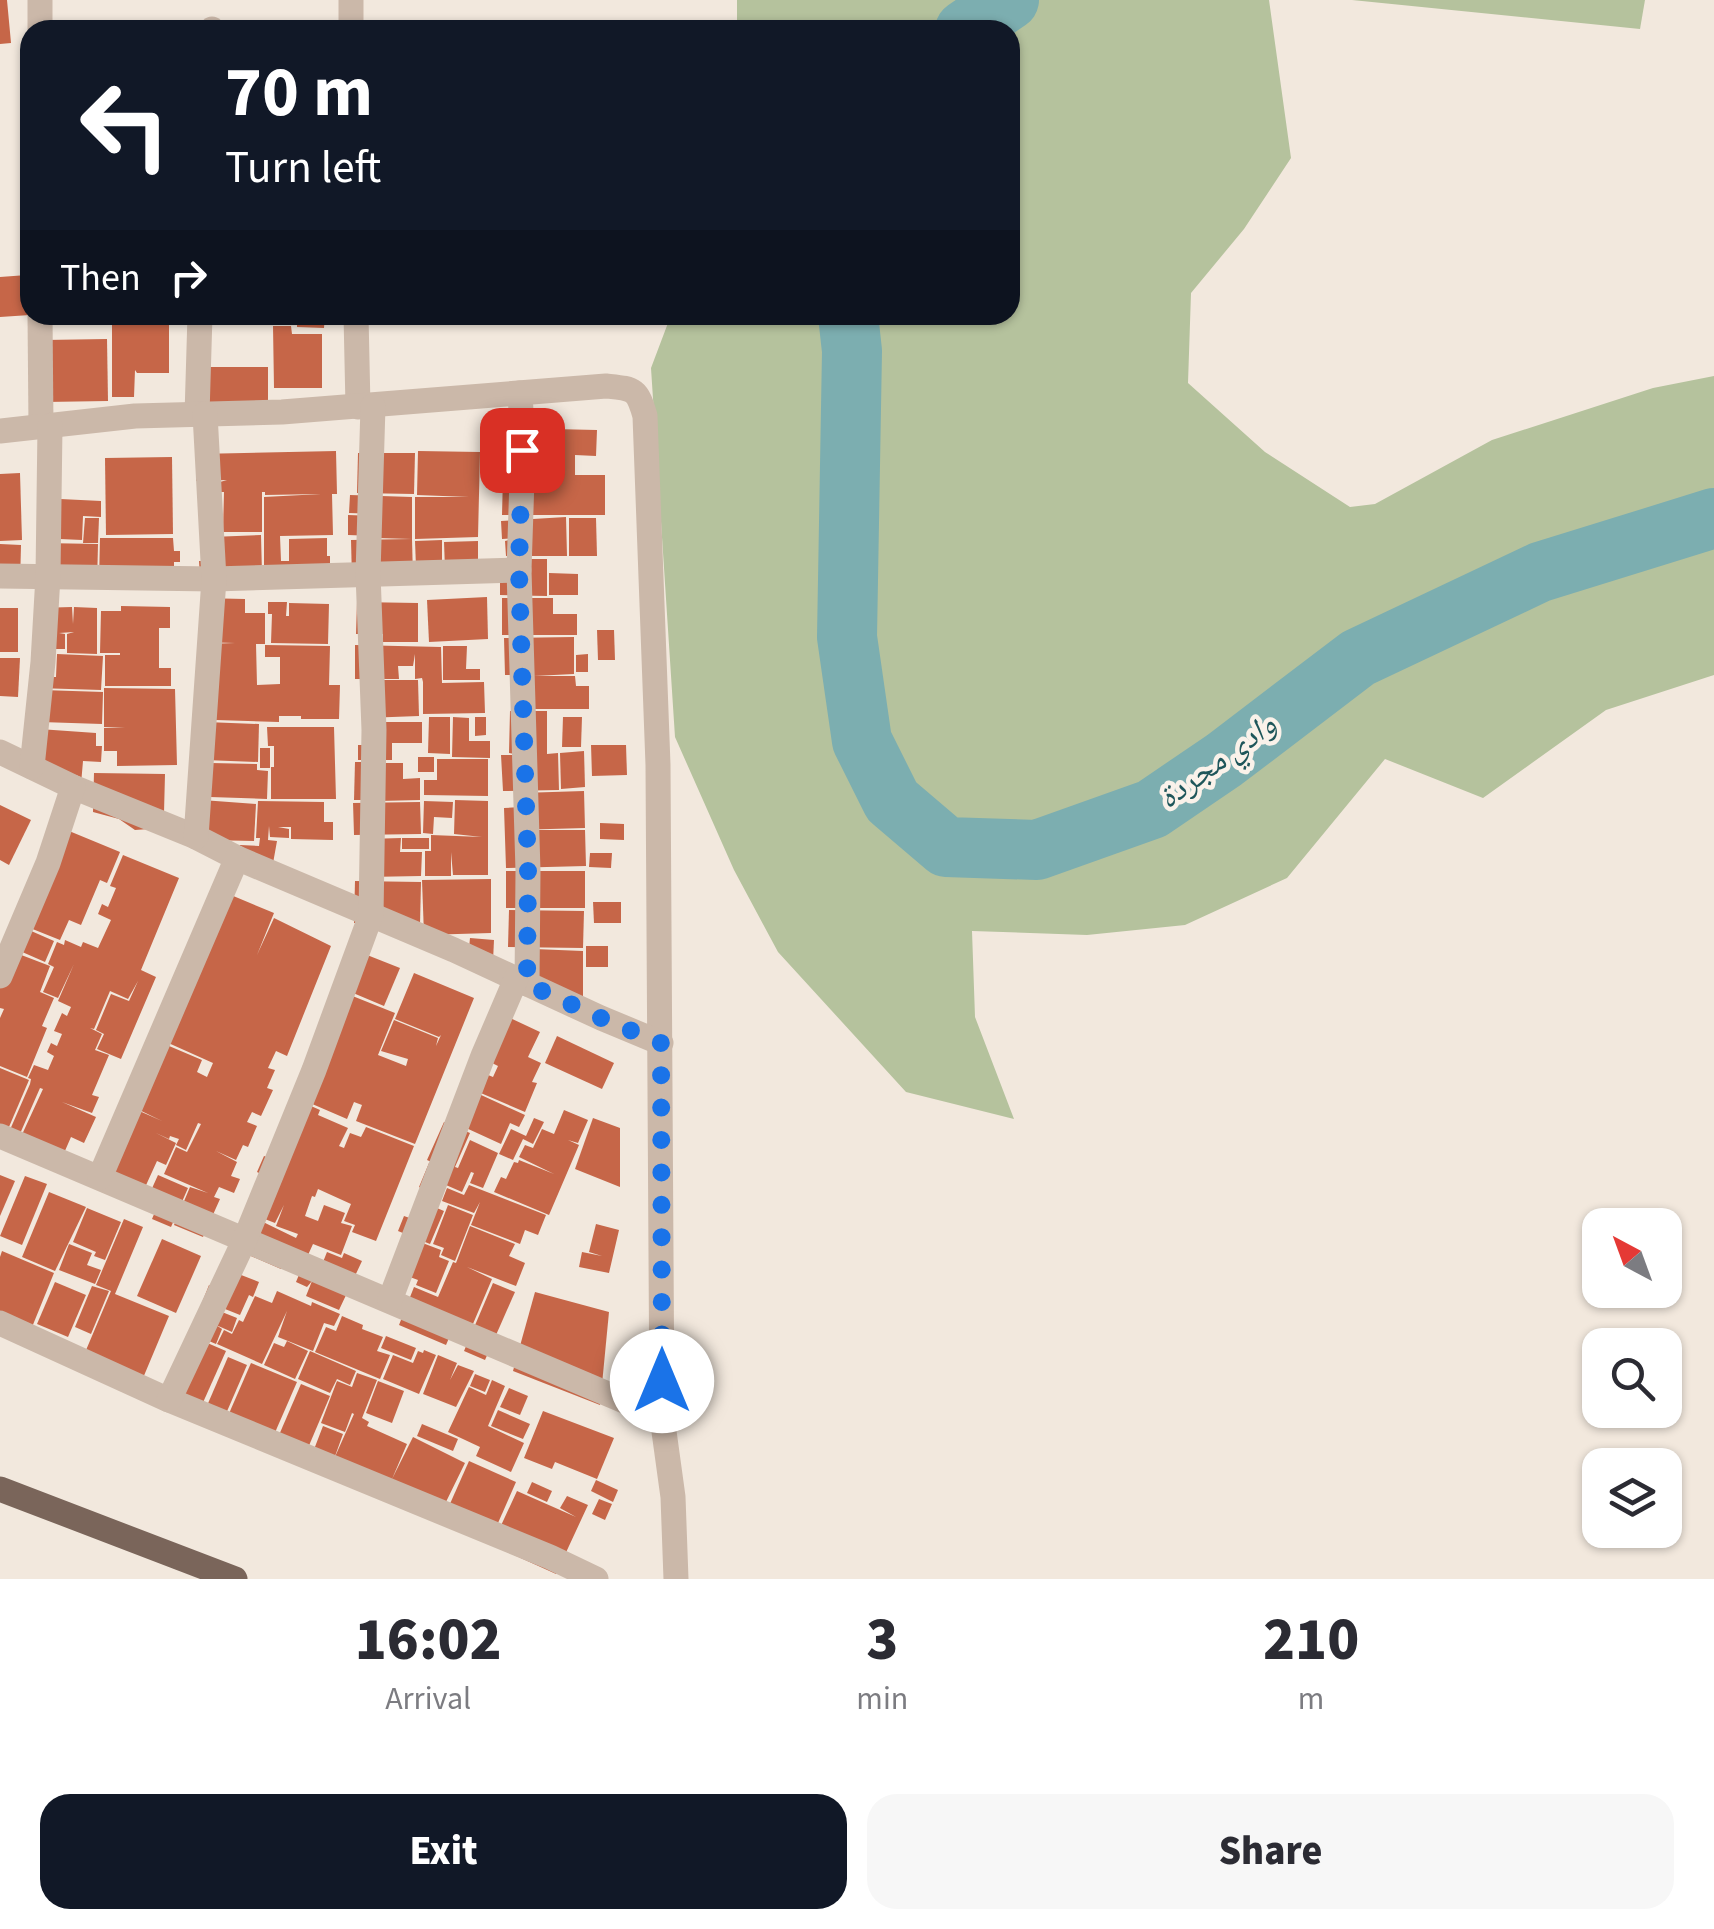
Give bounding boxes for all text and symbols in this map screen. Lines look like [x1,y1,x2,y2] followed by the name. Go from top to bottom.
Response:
[225,43,373,143] text: 70 m
[60,60,190,190] icon: left
[225,136,381,200] text: Turn left
[161,250,216,305] icon: right
[60,251,141,305] text: Then
[480,408,565,493] pin
[495,423,550,478] icon: arrive
[1148,702,1287,821] water label: وادي مجردة
[1582,1208,1682,1308] north arrow
[1582,1208,1682,1548] map controls
[1582,1328,1682,1428] button: search
[610,1329,714,1433] position arrow
[1582,1448,1682,1548] button: layers
[355,1598,502,1683] text: 16:02
[866,1598,898,1683] text: 3
[1263,1598,1359,1683] text: 210
[385,1676,471,1722] text: Arrival
[856,1676,908,1722] text: min
[1298,1676,1324,1722] text: m
[40,1794,847,1909] button: Exit
[867,1794,1674,1909] button: Share

